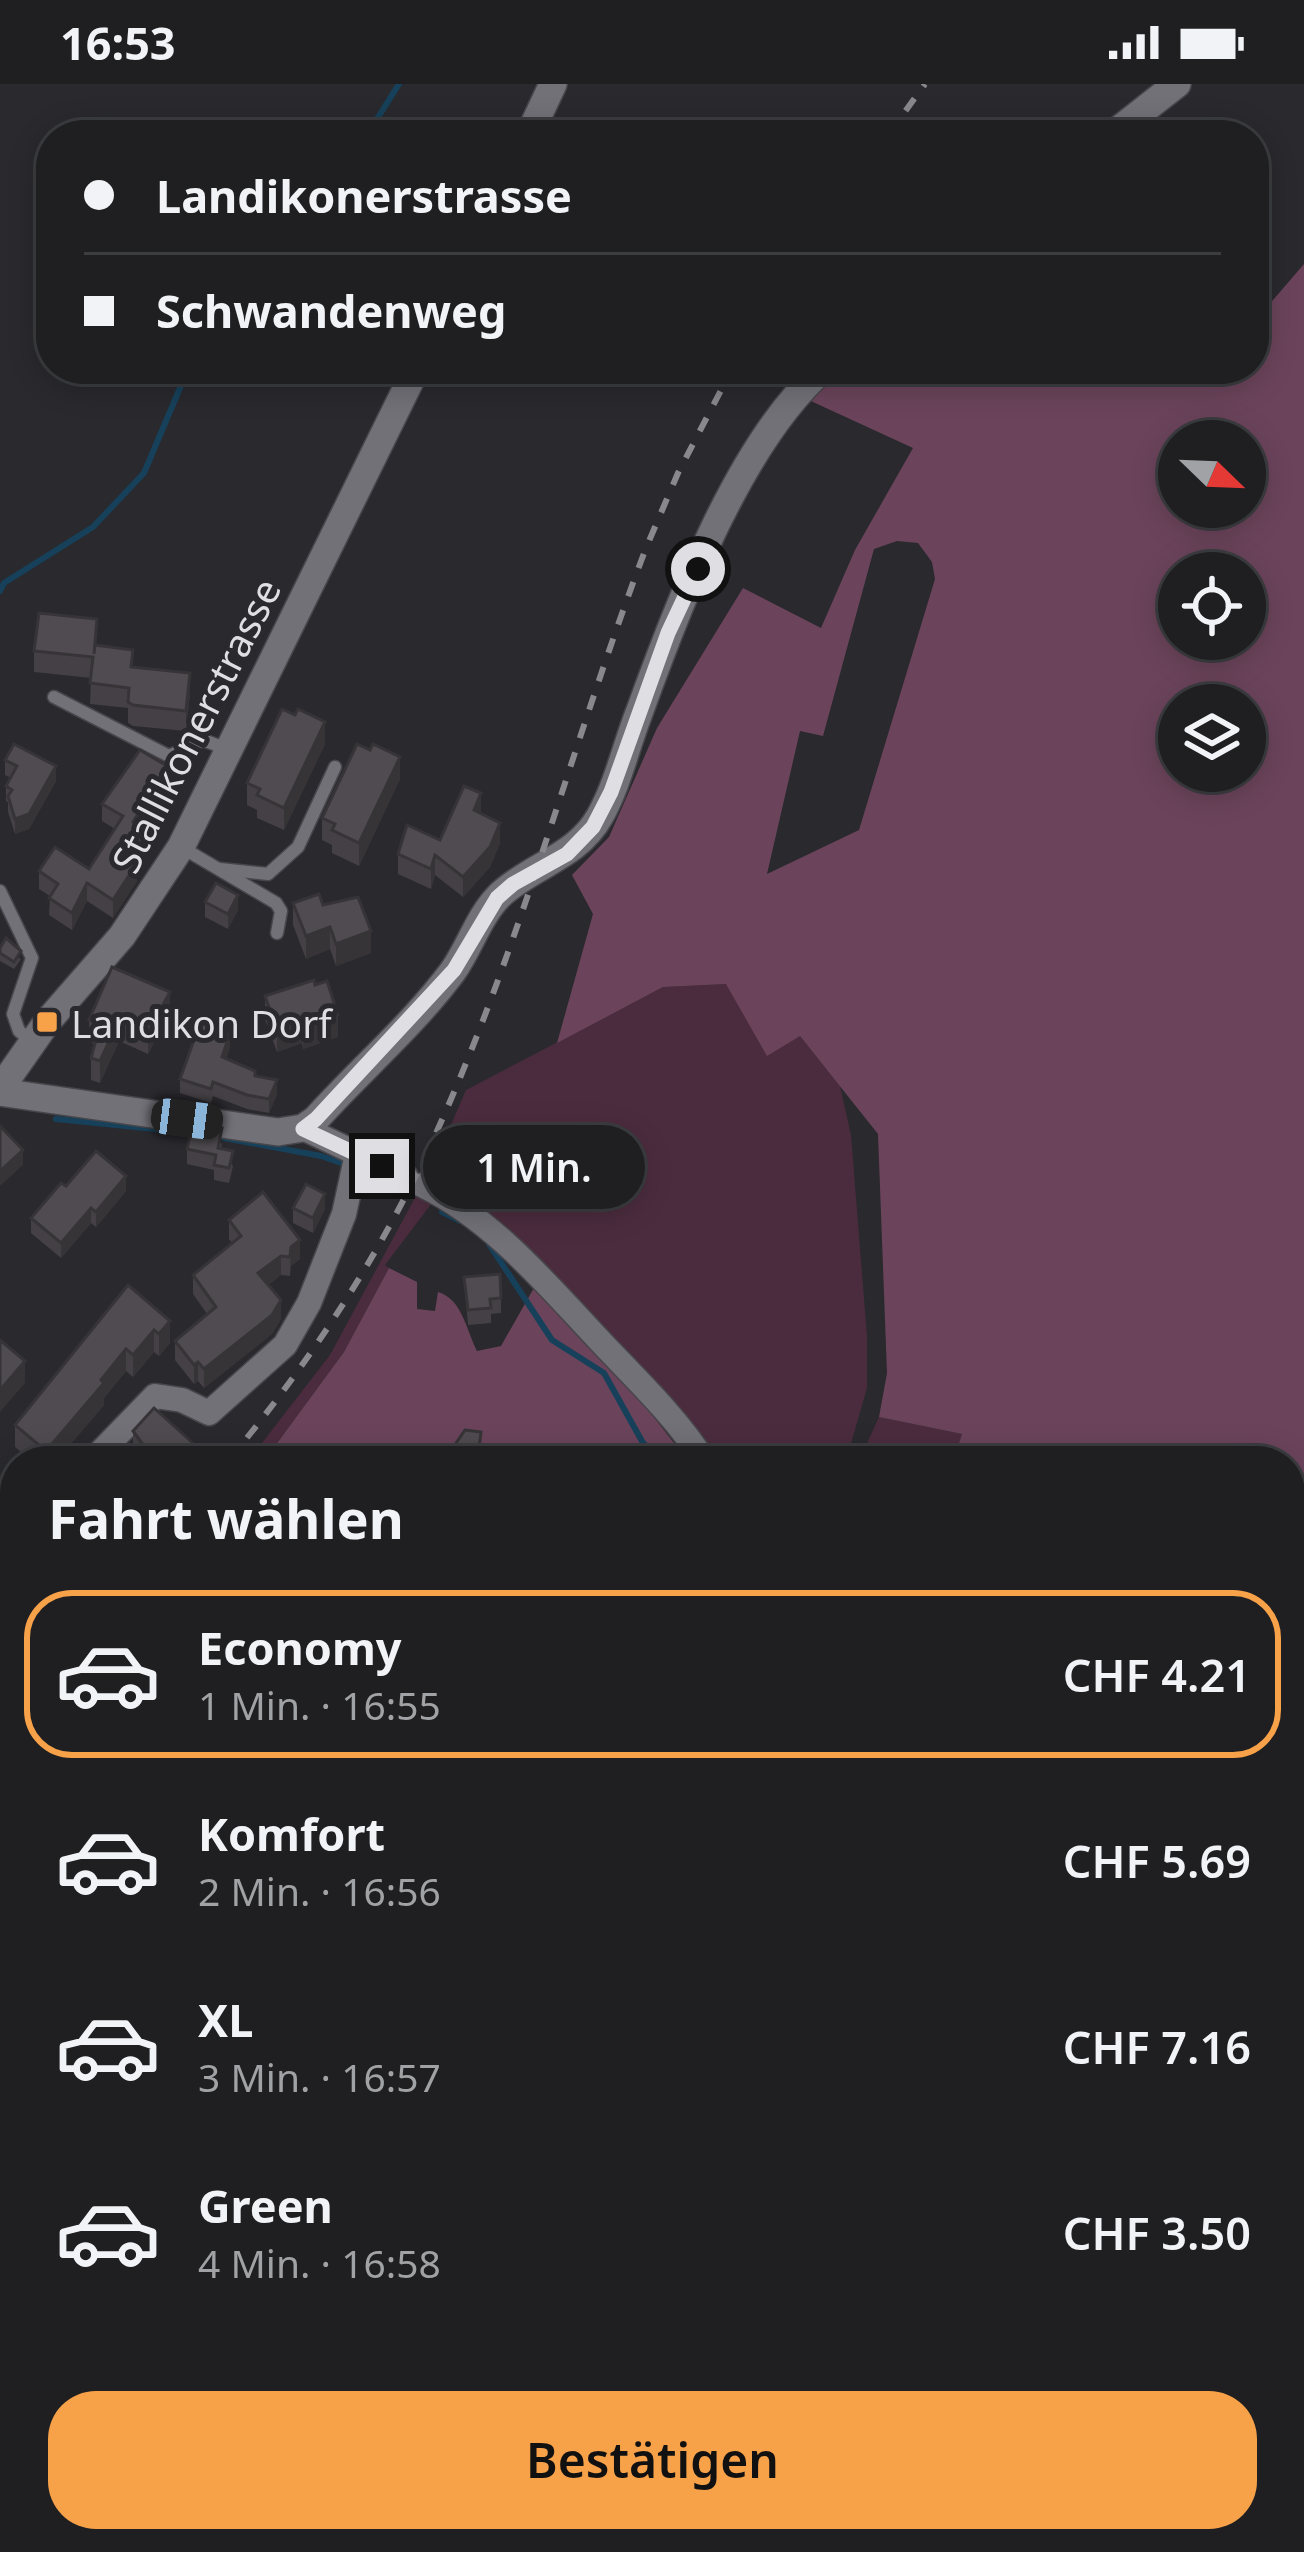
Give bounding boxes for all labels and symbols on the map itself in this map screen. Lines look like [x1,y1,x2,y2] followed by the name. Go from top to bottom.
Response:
[1158,420,1266,528] north arrow
[671,542,725,596] route start
[98,569,292,881] street label: Stallikonerstrasse
[71,996,334,1049] place label: Landikon Dorf
[34,1009,60,1035] marker: Landikon Dorf
[149,1097,225,1141] car
[424,1124,646,1208] callout: 1 Min.
[355,1139,409,1193] route end

